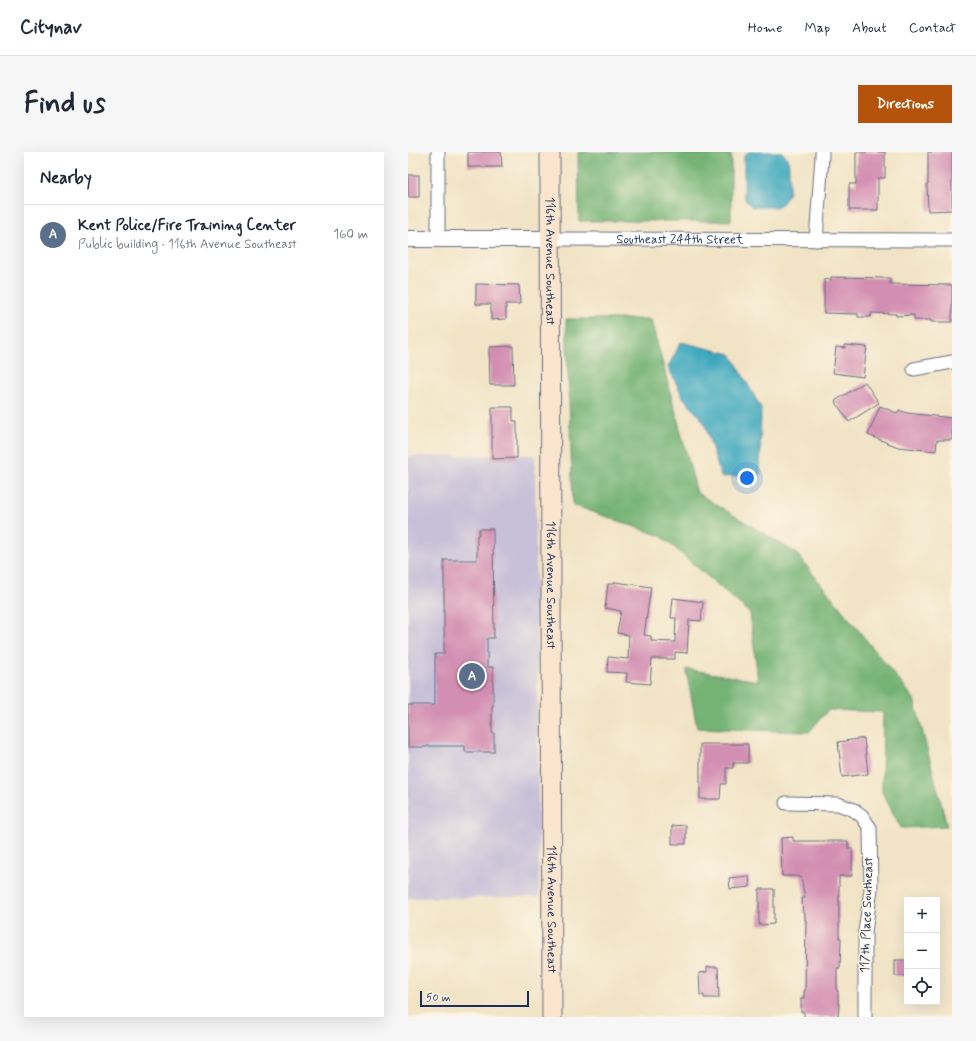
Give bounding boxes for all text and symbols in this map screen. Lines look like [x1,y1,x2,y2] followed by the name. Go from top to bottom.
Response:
[20,15,82,40] text: Citynav
[748,19,782,37] text: Home
[804,19,830,37] text: Map
[852,19,887,37] text: About
[909,19,956,37] text: Contact
[858,85,952,123] button: Directions
[24,86,105,123] text: Find us
[40,167,92,189] text: Nearby
[542,197,559,325] street label: 116th Avenue Southeast
[78,216,296,236] text: Kent Police/Fire Training Center
[49,226,57,243] text: A
[333,226,368,243] text: 160 m
[616,231,744,248] street label: Southeast 244th Street
[78,236,297,253] text: Public building · 116th Avenue Southeast
[737,468,757,488] your location
[542,521,560,649] street label: 116th Avenue Southeast
[459,661,485,691] pin: A
[543,845,560,973] street label: 116th Avenue Southeast
[856,857,878,973] street label: 117th Place Southeast
[904,897,940,1005] map controls
[904,897,940,933] button: +
[904,933,940,969] button: −
[904,969,940,1005] button: locate
[420,989,529,1008] scale bar
[426,991,451,1005] text: 50 m

